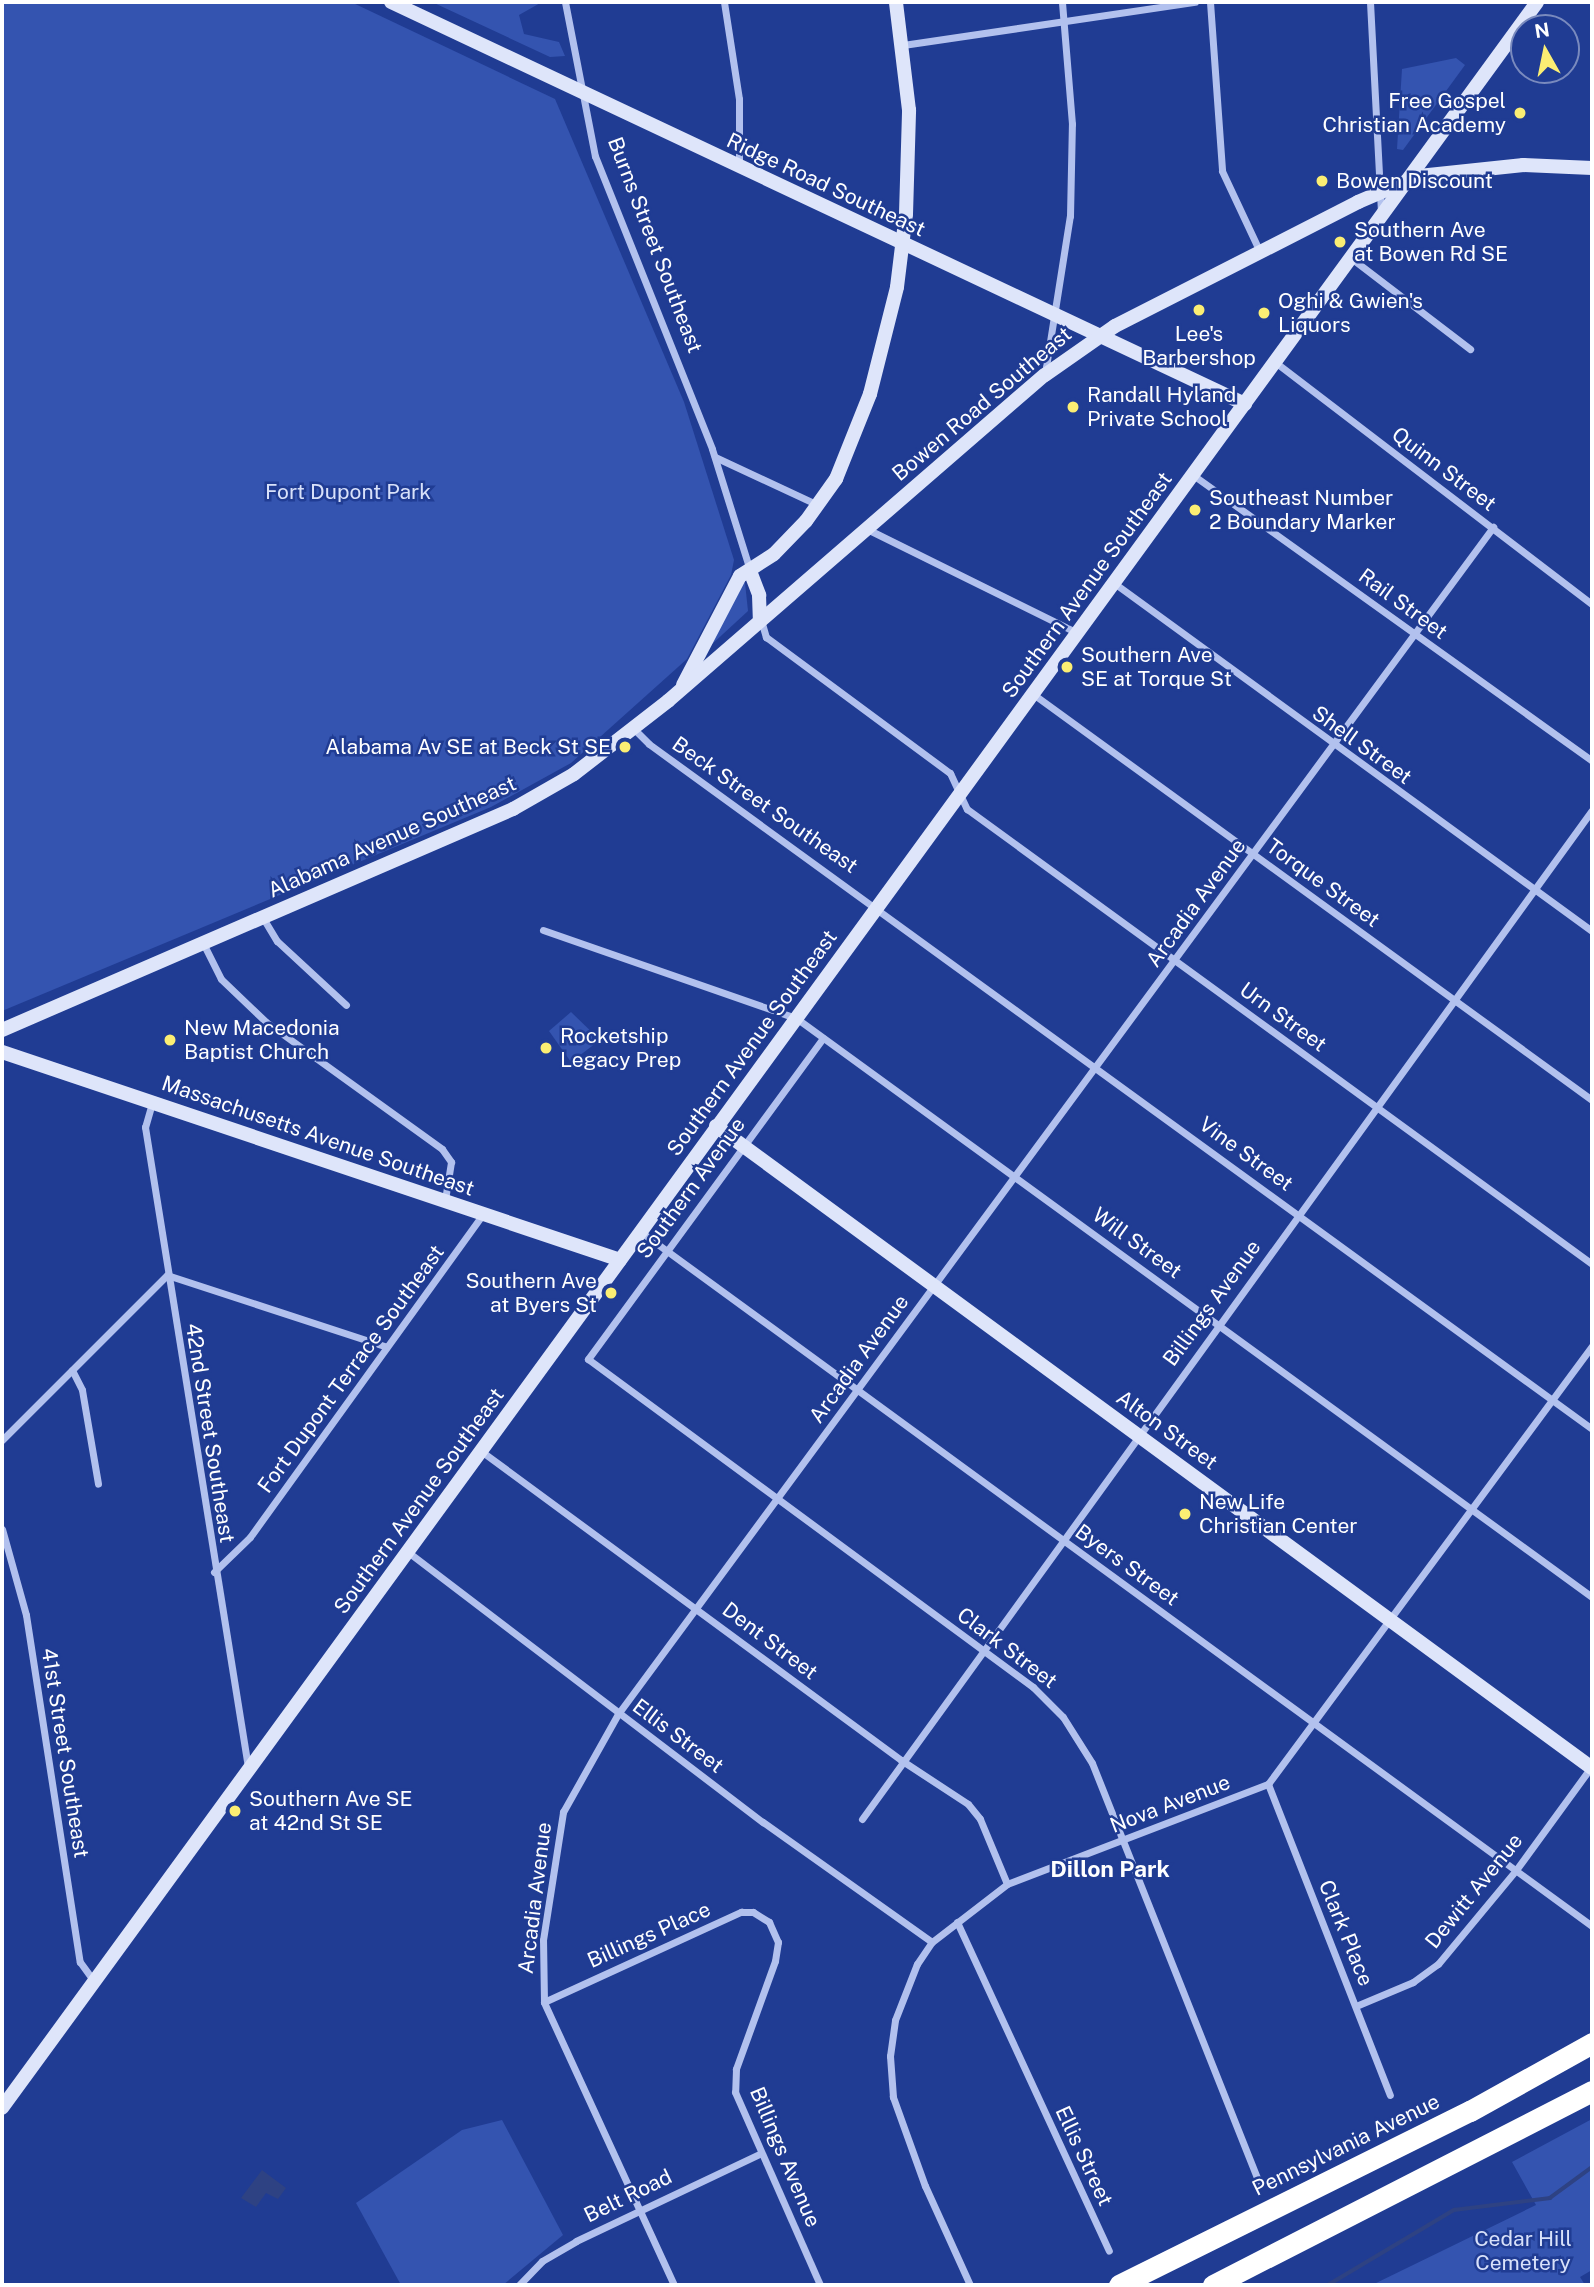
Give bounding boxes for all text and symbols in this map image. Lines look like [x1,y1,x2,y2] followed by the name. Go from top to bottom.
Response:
[1510,14,1580,84] north arrow
[1533,18,1551,42] text: N
[1322,88,1506,138] place label: Free Gospel Christian Academy
[1512,105,1528,121] marker: Free Gospel Christian Academy
[723,128,929,242] street label: Ridge Road Southeast
[602,134,708,356] street label: Burns Street Southeast
[1336,168,1493,194] place label: Bowen Discount
[1314,173,1330,189] marker: Bowen Discount
[1354,217,1508,267] place label: Southern Ave at Bowen Rd SE
[1332,234,1348,250] marker: Southern Ave at Bowen Rd SE
[1278,288,1423,338] place label: Oghi & Gwien's Liquors
[1191,302,1207,318] marker: Lee's Barbershop
[1256,305,1272,321] marker: Oghi & Gwien's Liquors
[1142,321,1256,371] place label: Lee's Barbershop
[887,322,1077,486] street label: Bowen Road Southeast
[1087,382,1236,432] place label: Randall Hyland Private School
[1065,399,1081,415] marker: Randall Hyland Private School
[1387,422,1501,516] street label: Quinn Street
[997,467,1177,703] street label: Southern Avenue Southeast
[265,479,431,505] park label: Fort Dupont Park
[1209,485,1396,535] place label: Southeast Number 2 Boundary Marker
[1187,502,1203,518] marker: Southeast Number 2 Boundary Marker
[1354,563,1452,645] street label: Rail Street
[1081,642,1232,692] place label: Southern Ave SE at Torque St
[1059,659,1075,675] marker: Southern Ave SE at Torque St
[1307,700,1417,790] street label: Shell Street
[667,731,863,879] street label: Beck Street Southeast
[325,734,611,760] place label: Alabama Av SE at Beck St SE
[617,739,633,755] marker: Alabama Av SE at Beck St SE
[264,771,520,903] street label: Alabama Avenue Southeast
[1261,833,1385,933] street label: Torque Street
[1141,834,1251,972] street label: Arcadia Avenue
[662,925,842,1161] street label: Southern Avenue Southeast
[1235,977,1331,1057] street label: Urn Street
[184,1015,340,1065] place label: New Macedonia Baptist Church
[560,1023,681,1073] place label: Rocketship Legacy Prep
[162,1032,178,1048] marker: New Macedonia Baptist Church
[538,1040,554,1056] marker: Rocketship Legacy Prep
[158,1071,478,1201] street label: Massachusetts Avenue Southeast
[1194,1112,1298,1196] street label: Vine Street
[631,1113,751,1263] street label: Southern Avenue
[1087,1202,1187,1284] street label: Will Street
[1158,1235,1266,1371] street label: Billings Avenue
[252,1240,450,1498] street label: Fort Dupont Terrace Southeast
[465,1268,597,1318] place label: Southern Ave at Byers St
[603,1285,619,1301] marker: Southern Ave at Byers St
[804,1290,914,1428] street label: Arcadia Avenue
[180,1321,240,1545] street label: 42nd Street Southeast
[329,1383,509,1619] street label: Southern Avenue Southeast
[1112,1385,1222,1475] street label: Alton Street
[1199,1489,1358,1539] place label: New Life Christian Center
[1177,1506,1193,1522] marker: New Life Christian Center
[1070,1519,1184,1611] street label: Byers Street
[717,1597,823,1685] street label: Dent Street
[952,1602,1062,1694] street label: Clark Street
[36,1646,94,1860] street label: 41st Street Southeast
[628,1694,728,1778] street label: Ellis Street
[1106,1770,1234,1838] street label: Nova Avenue
[249,1786,413,1836] place label: Southern Ave SE at 42nd St SE
[227,1803,243,1819] marker: Southern Ave SE at 42nd St SE
[513,1821,557,1975] street label: Arcadia Avenue
[1420,1829,1528,1953] street label: Dewitt Avenue
[1050,1855,1170,1883] district label: Dillon Park
[1313,1876,1379,1990] street label: Clark Place
[584,1897,714,1973] street label: Billings Place
[744,2083,826,2231] street label: Billings Avenue
[1248,2089,1444,2201] street label: Pennsylvania Avenue
[1050,2102,1118,2210] street label: Ellis Street
[580,2164,676,2228] street label: Belt Road
[1474,2226,1572,2276] park label: Cedar Hill Cemetery

